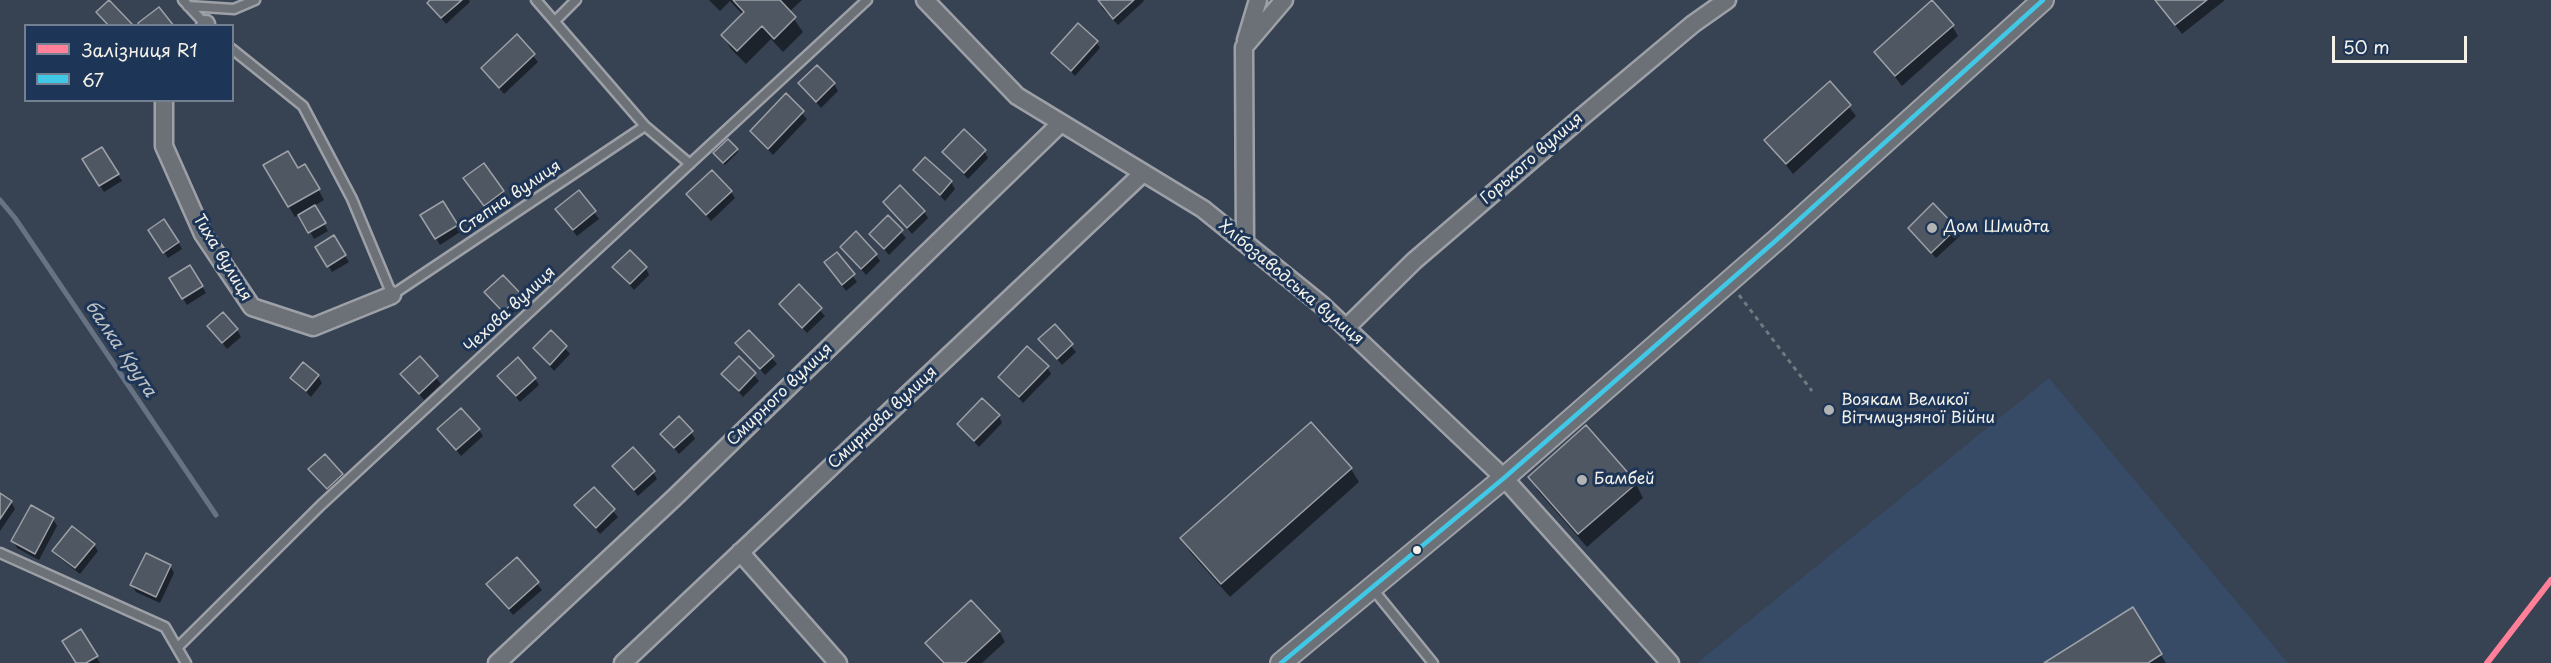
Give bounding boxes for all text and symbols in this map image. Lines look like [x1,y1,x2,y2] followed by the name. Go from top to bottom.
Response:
[24,24,234,102] legend
[2335,24,2470,62] scale bar
[2343,33,2390,60] text: 50 m
[82,36,198,63] text: Залізниця R1
[82,66,104,93] text: 67
[1477,109,1587,209] street label: Горького вулиця
[455,157,565,239] street label: Степна вулиця
[189,211,255,305] street label: Тиха вулиця
[1215,217,1367,349] street label: Хлібозаводська вулиця
[1944,218,2049,238] place label: Дом Шмидта
[1925,221,1939,235] marker: Дом Шмидта
[460,263,560,357] street label: Чехова вулиця
[80,297,160,401] water label: балка Крута
[723,340,837,450] street label: Смирного вулиця
[825,363,941,473] street label: Смирнова вулиця
[1841,391,1995,429] place label: Воякам Великої Вітчмизняної Війни
[1822,403,1836,417] marker: Воякам Великої Вітчмизняної Війни
[1594,470,1655,490] place label: Бамбей
[1575,473,1589,487] marker: Бамбей
[1411,544,1423,556] unlabelled marker

